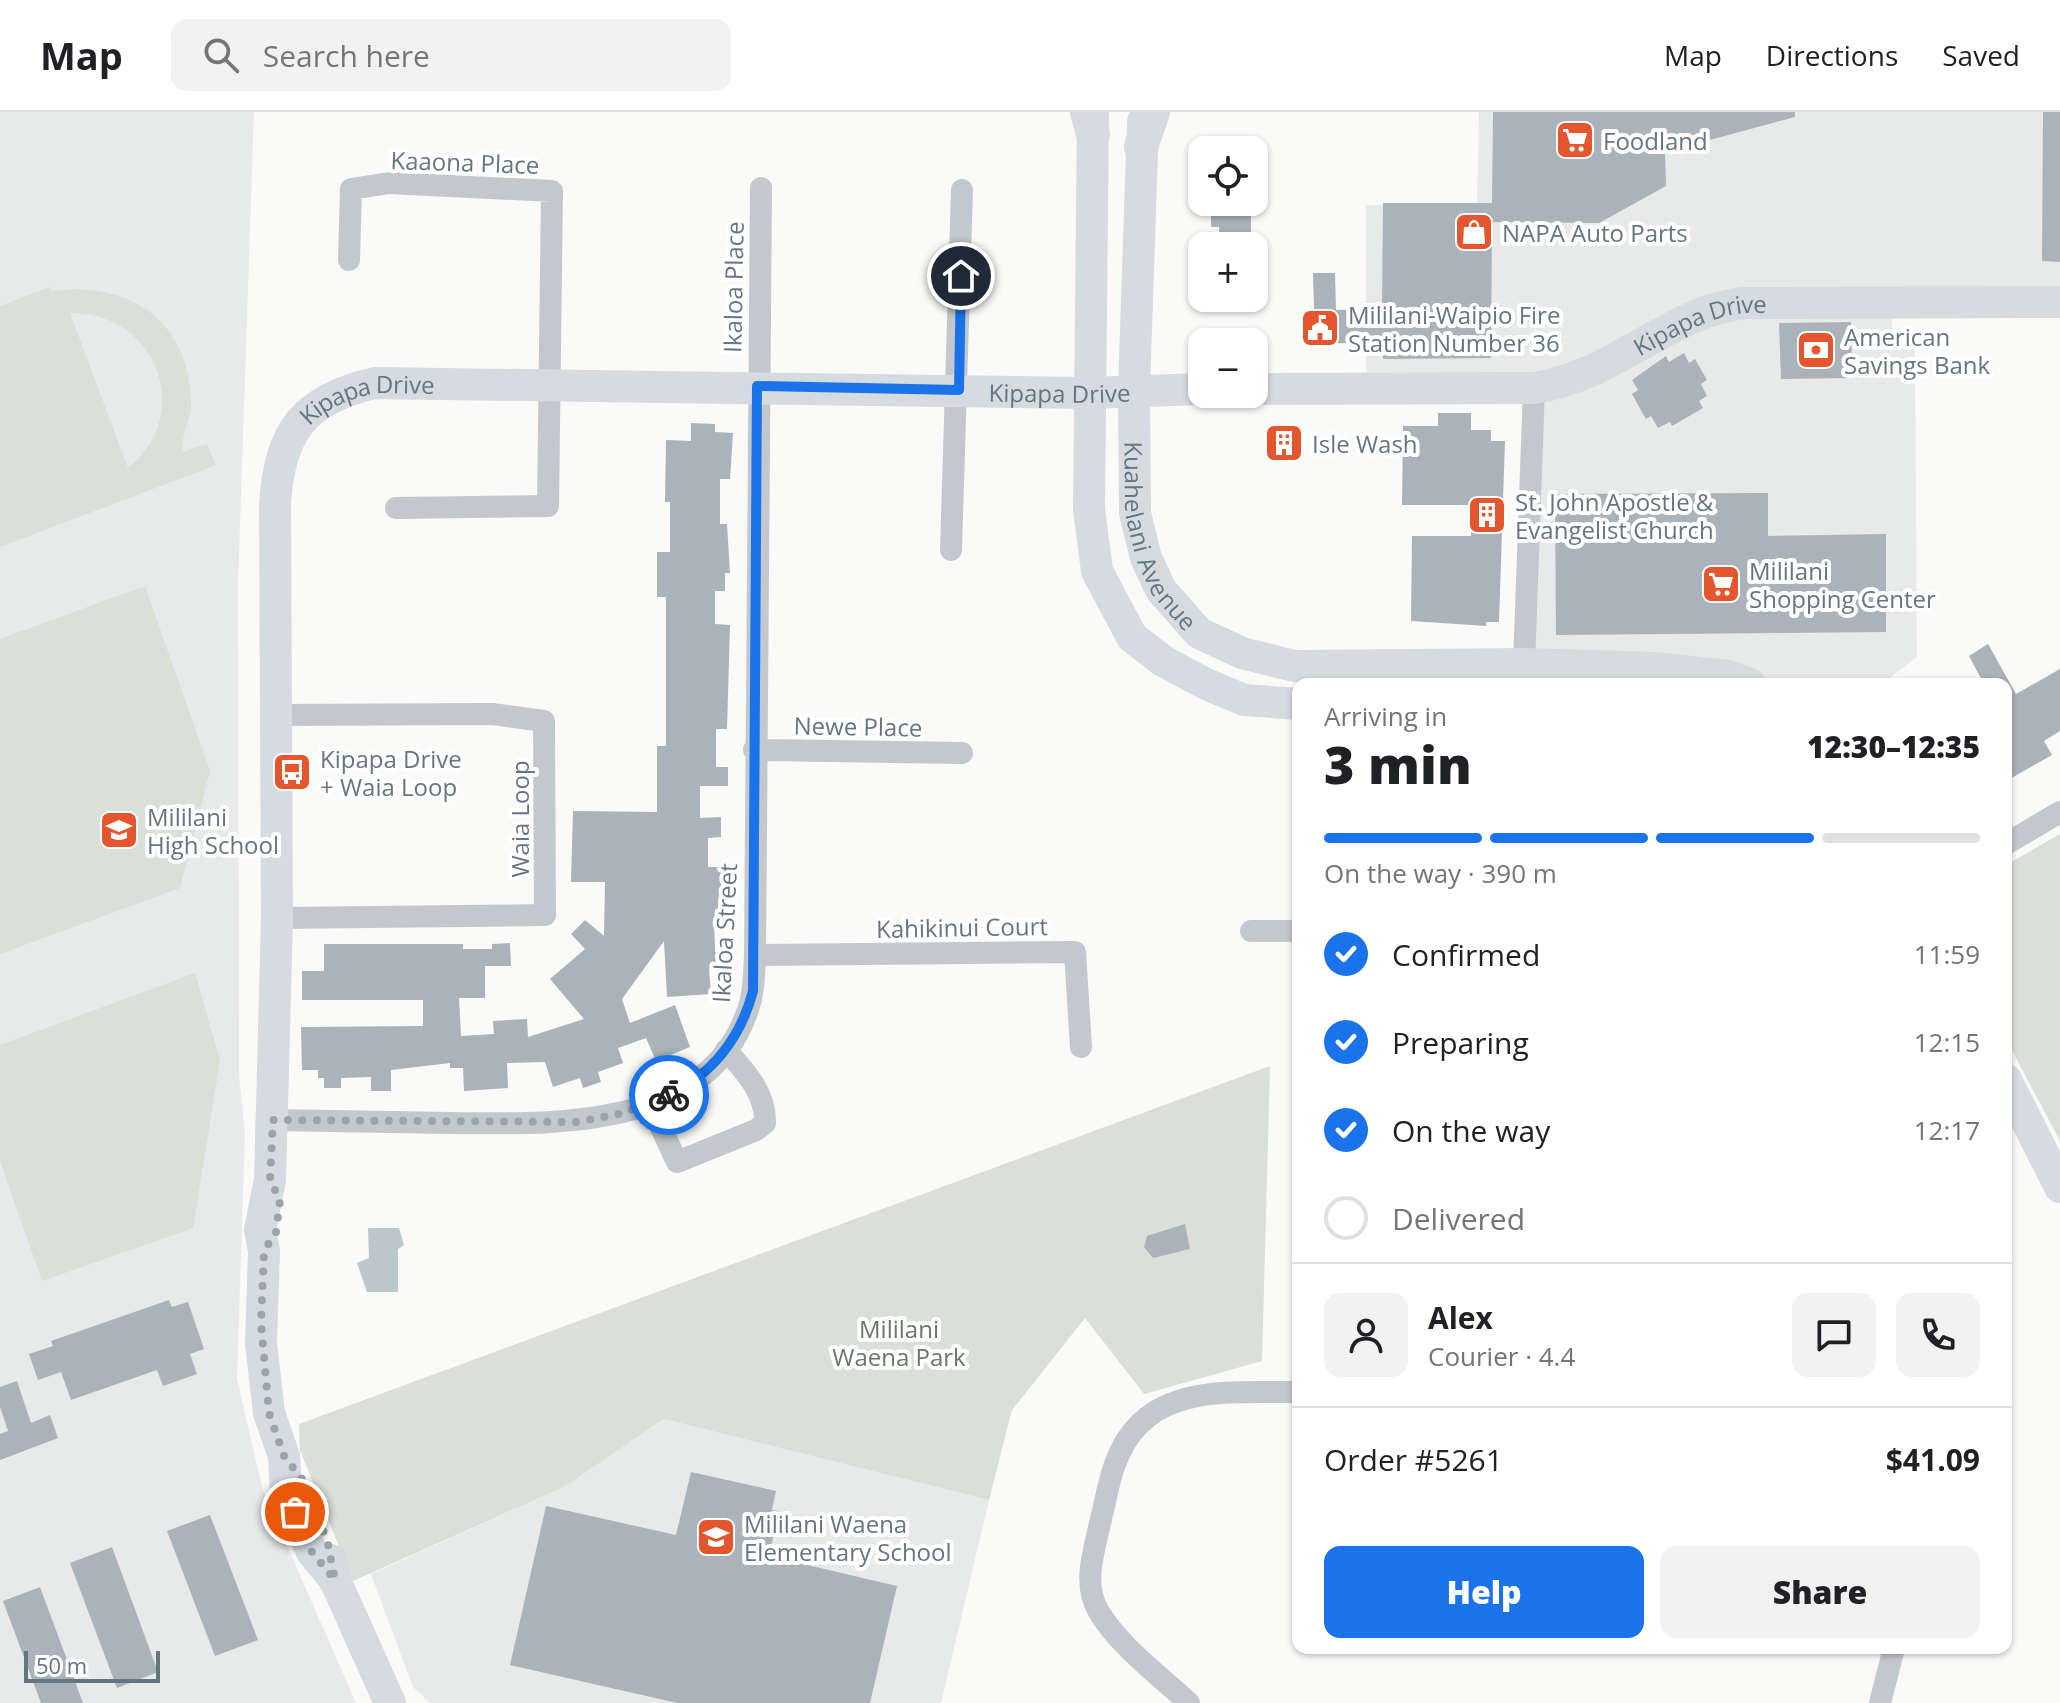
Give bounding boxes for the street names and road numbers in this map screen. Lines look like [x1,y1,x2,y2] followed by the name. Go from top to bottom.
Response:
[390,143,540,181] street label: Kaaona Place
[715,221,751,353] street label: Ikaloa Place
[1627,286,1767,362] street label: Kipapa Drive
[291,367,435,431] street label: Kipapa Drive
[988,375,1131,410] street label: Kipapa Drive
[1118,441,1205,637] street label: Kuahelani Avenue
[793,708,923,744] street label: Newe Place
[503,760,536,878] street label: Waia Loop
[704,862,744,1004] street label: Ikaloa Street
[876,909,1048,945] street label: Kahikinui Court

